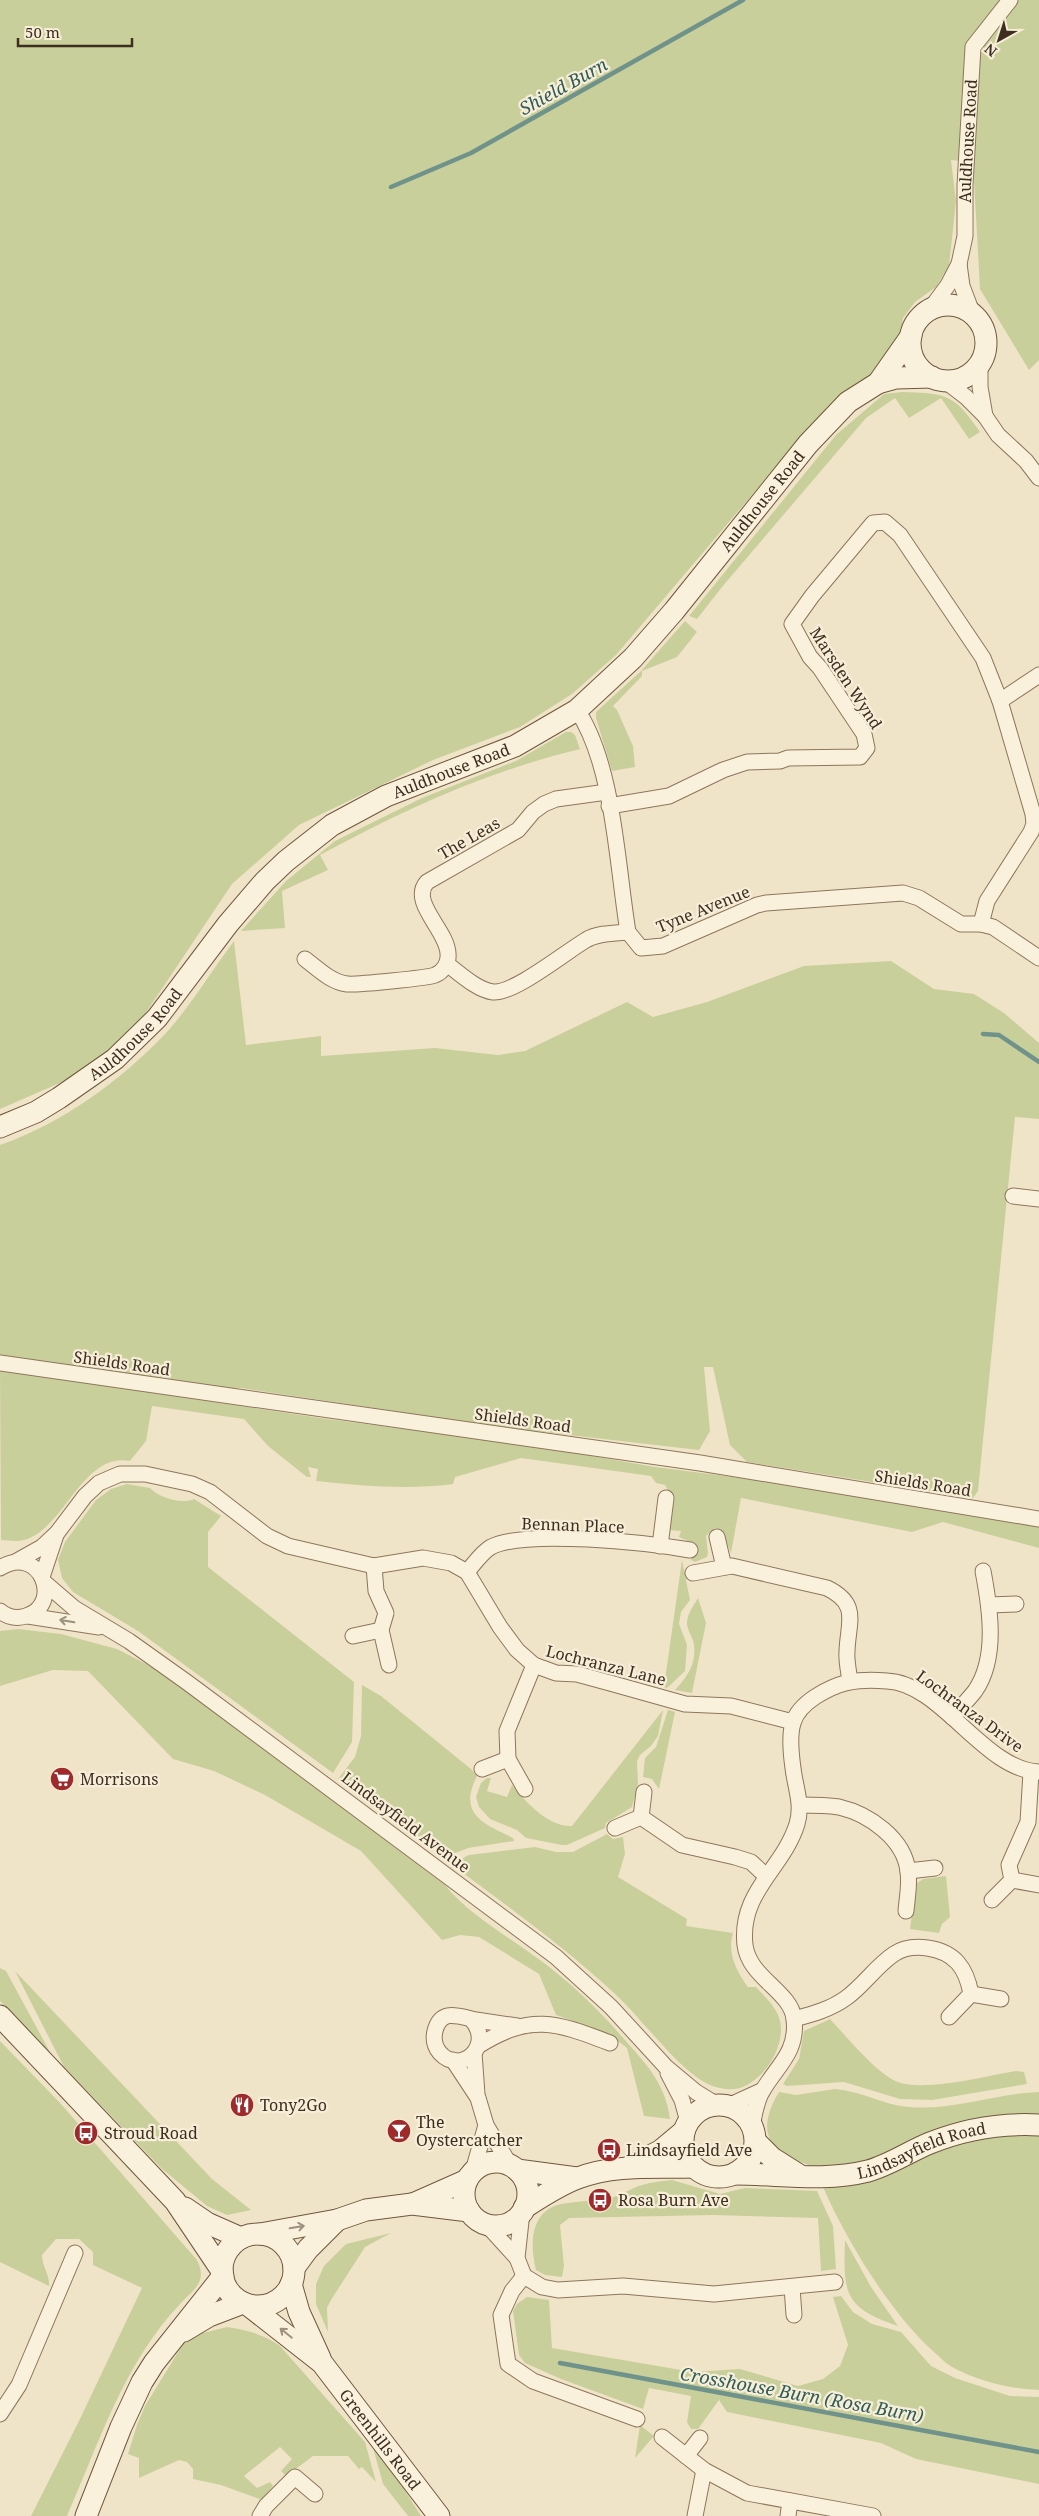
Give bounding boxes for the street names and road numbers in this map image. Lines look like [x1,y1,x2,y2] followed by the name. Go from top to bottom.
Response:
[954,78,982,203] street label: Auldhouse Road
[715,446,810,556] street label: Auldhouse Road
[805,623,887,733] street label: Marsden Wynd
[389,738,513,803] street label: Auldhouse Road
[434,812,504,864] street label: The Leas
[653,880,753,938] street label: Tyne Avenue
[84,983,187,1085] street label: Auldhouse Road
[72,1345,172,1381] street label: Shields Road
[473,1402,573,1438] street label: Shields Road
[873,1465,973,1501] street label: Shields Road
[521,1512,625,1538] street label: Bennan Place
[544,1639,668,1691] street label: Lochranza Lane
[912,1665,1028,1757] street label: Lochranza Drive
[337,1766,475,1878] street label: Lindsayfield Avenue
[855,2117,988,2184] street label: Lindsayfield Road
[335,2384,426,2494] street label: Greenhills Road

